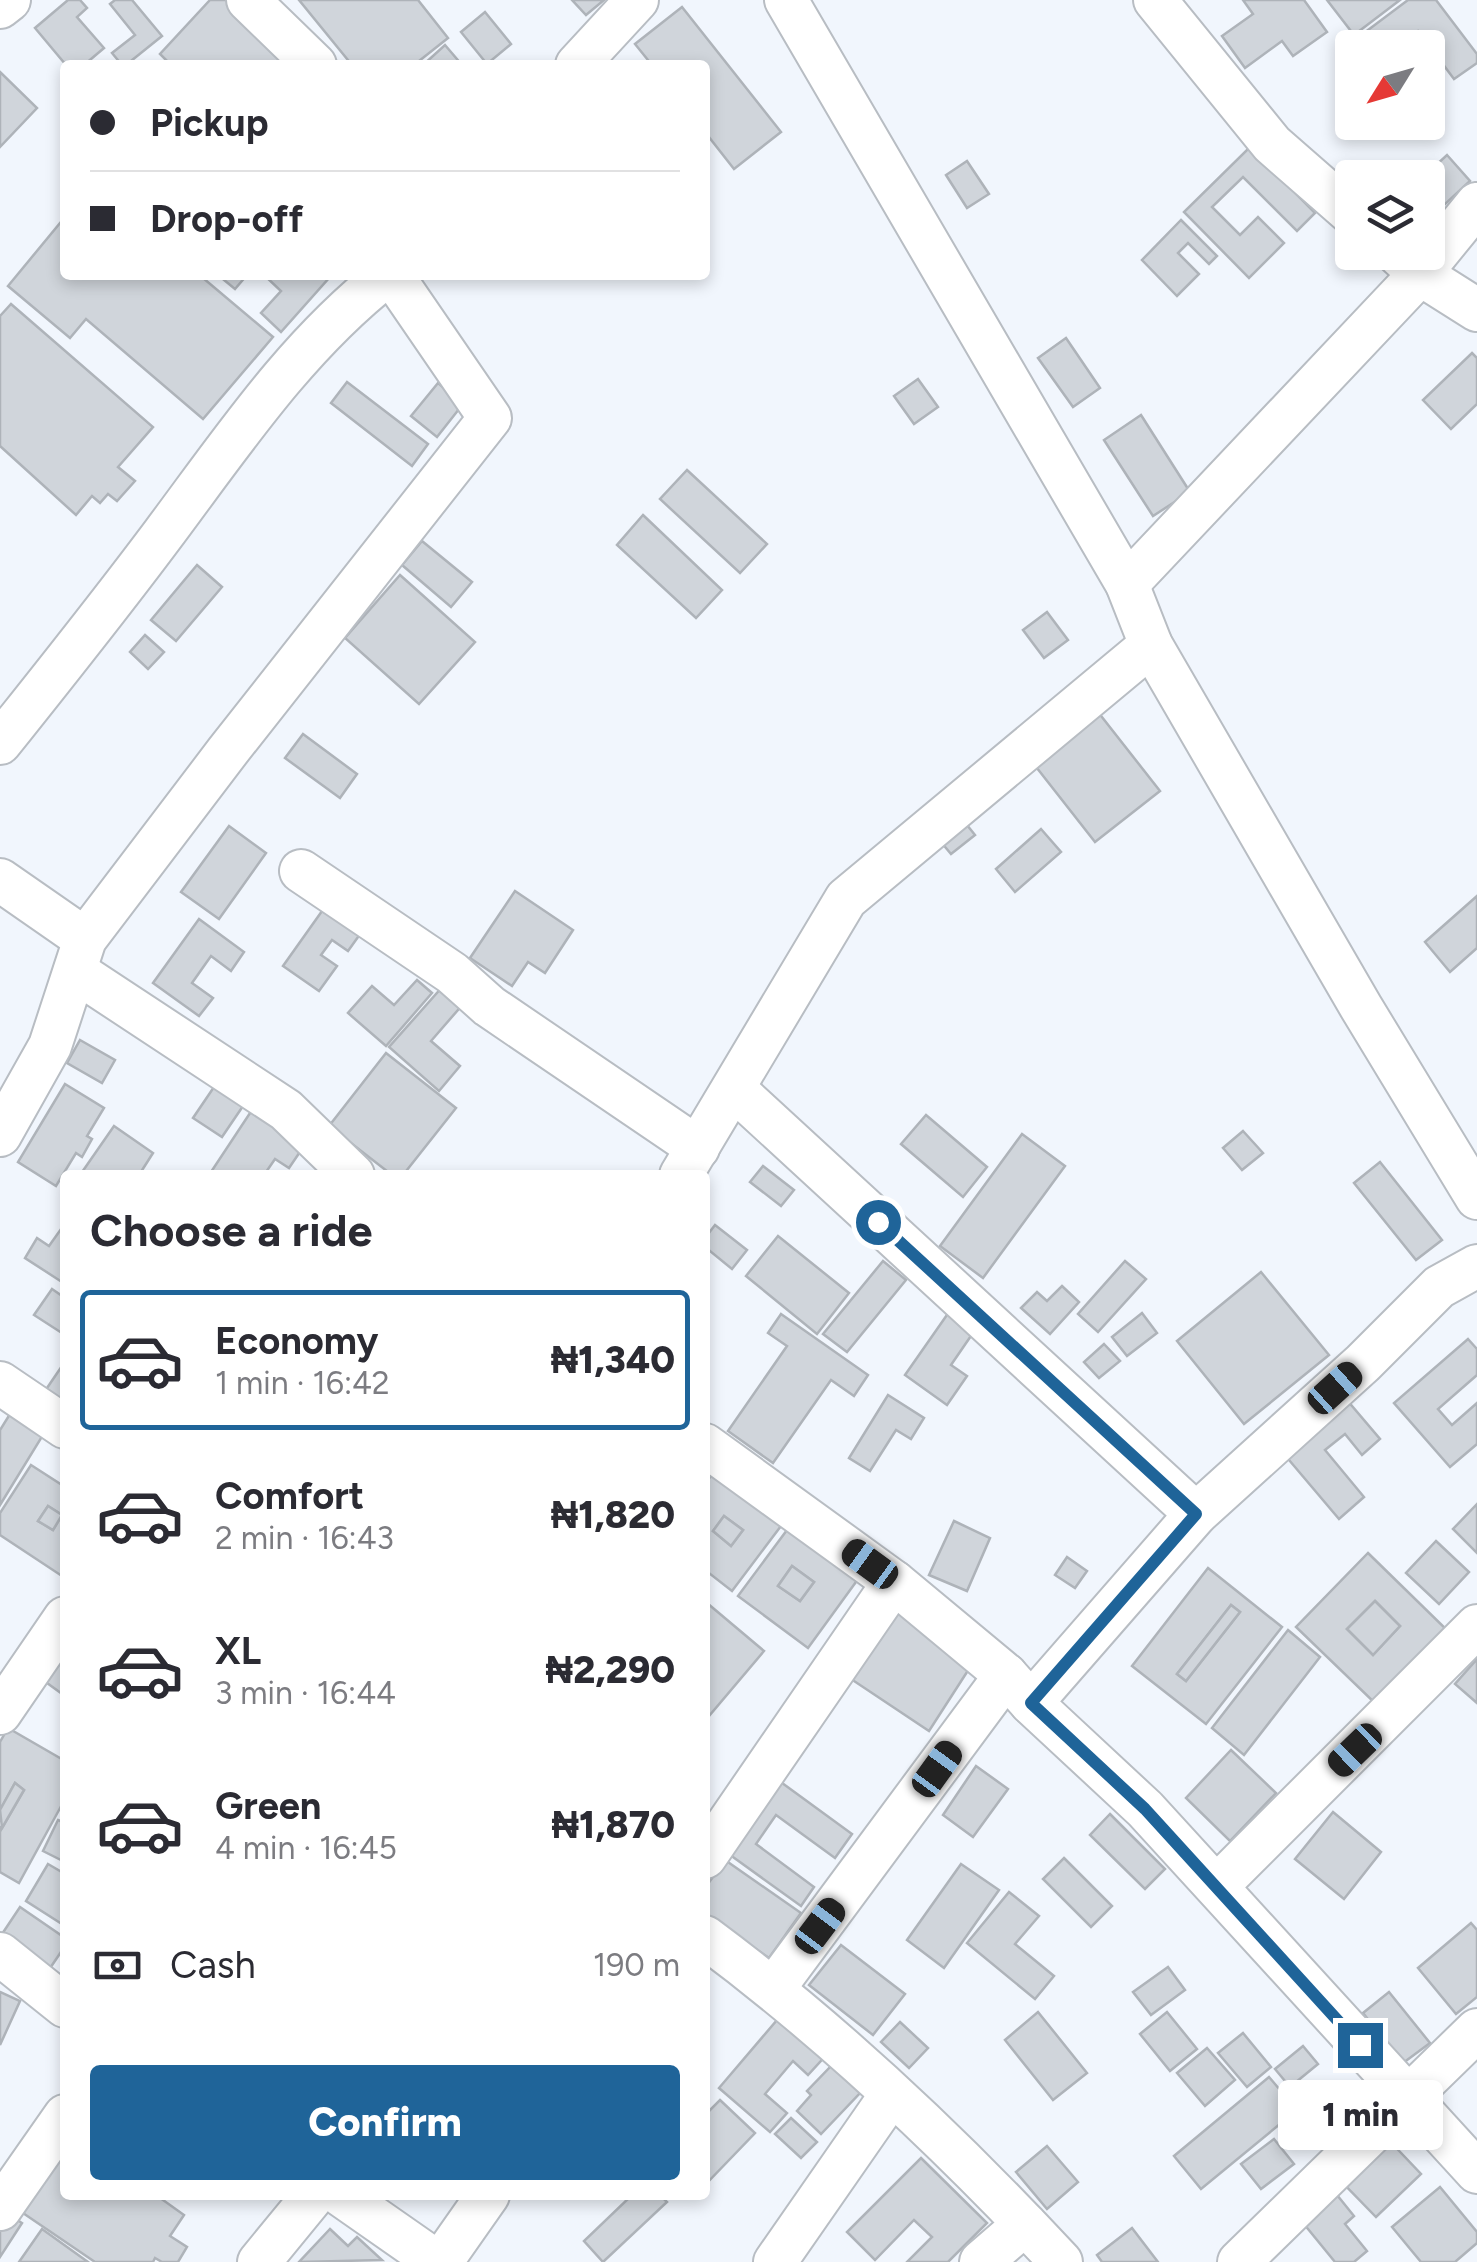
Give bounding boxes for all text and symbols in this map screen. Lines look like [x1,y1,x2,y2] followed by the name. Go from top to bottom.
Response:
[1335,30,1445,140] north arrow
[1335,30,1445,270] map controls
[150,100,268,146] text: Pickup
[1335,160,1445,270] button: layers
[150,196,303,242] text: Drop-off
[856,1200,901,1245] route start
[90,1203,372,1257] text: Choose a ride
[95,1315,185,1405] icon: car
[215,1318,378,1364] text: Economy
[551,1337,675,1383] text: ₦1,340
[1303,1357,1367,1419] car
[215,1364,390,1402] text: 1 min · 16:42
[95,1470,185,1560] icon: car
[215,1473,364,1519] text: Comfort
[551,1492,675,1538] text: ₦1,820
[215,1519,394,1557] text: 2 min · 16:43
[837,1534,903,1594] car
[95,1625,185,1715] icon: car
[215,1628,261,1674] text: XL
[545,1647,675,1693] text: ₦2,290
[215,1674,396,1712] text: 3 min · 16:44
[1323,1718,1387,1782] car
[907,1736,967,1802] car
[95,1780,185,1870] icon: car
[215,1783,321,1829] text: Green
[552,1802,675,1848] text: ₦1,870
[215,1829,397,1867] text: 4 min · 16:45
[790,1893,850,1959] car
[90,1938,145,1993] icon: cash
[170,1942,256,1988] text: Cash
[593,1946,680,1984] text: 190 m
[1338,2023,1383,2068] route end
[90,2065,680,2180] button: Confirm
[1278,2080,1442,2150] callout: 1 min
[1322,2096,1399,2134] text: 1 min

